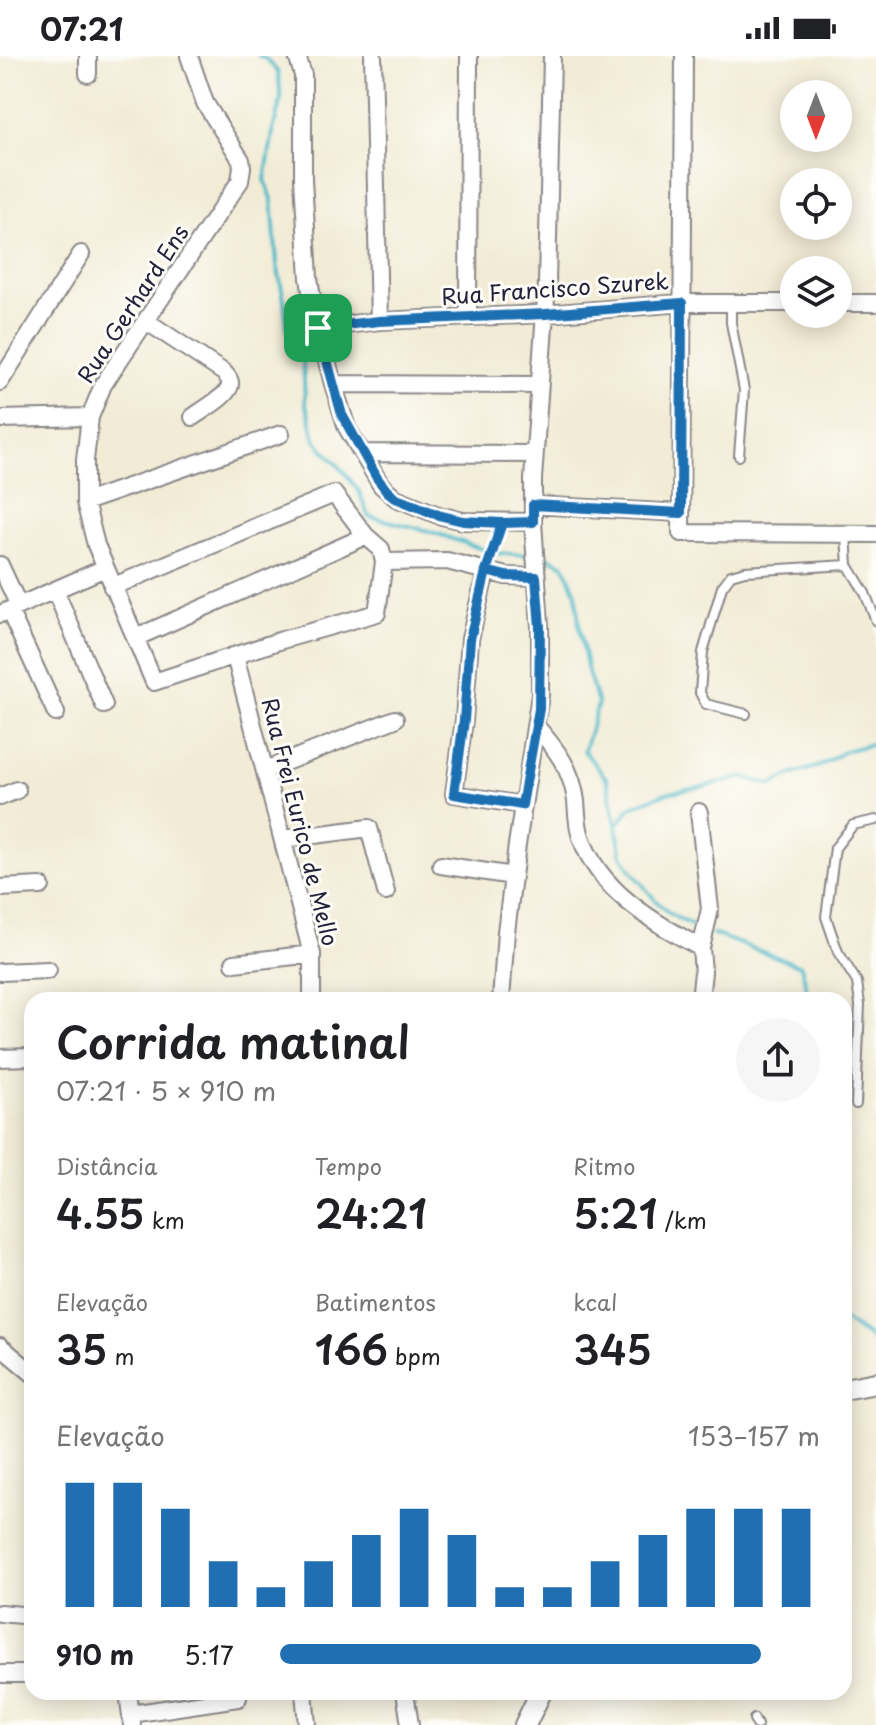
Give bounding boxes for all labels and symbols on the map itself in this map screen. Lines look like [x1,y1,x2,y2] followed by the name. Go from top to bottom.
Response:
[780,80,852,152] north arrow
[68,218,195,389] street label: Rua Gerhard Ens
[440,263,670,312] street label: Rua Francisco Szurek
[284,294,352,362] pin
[255,694,348,949] street label: Rua Frei Eurico de Mello

